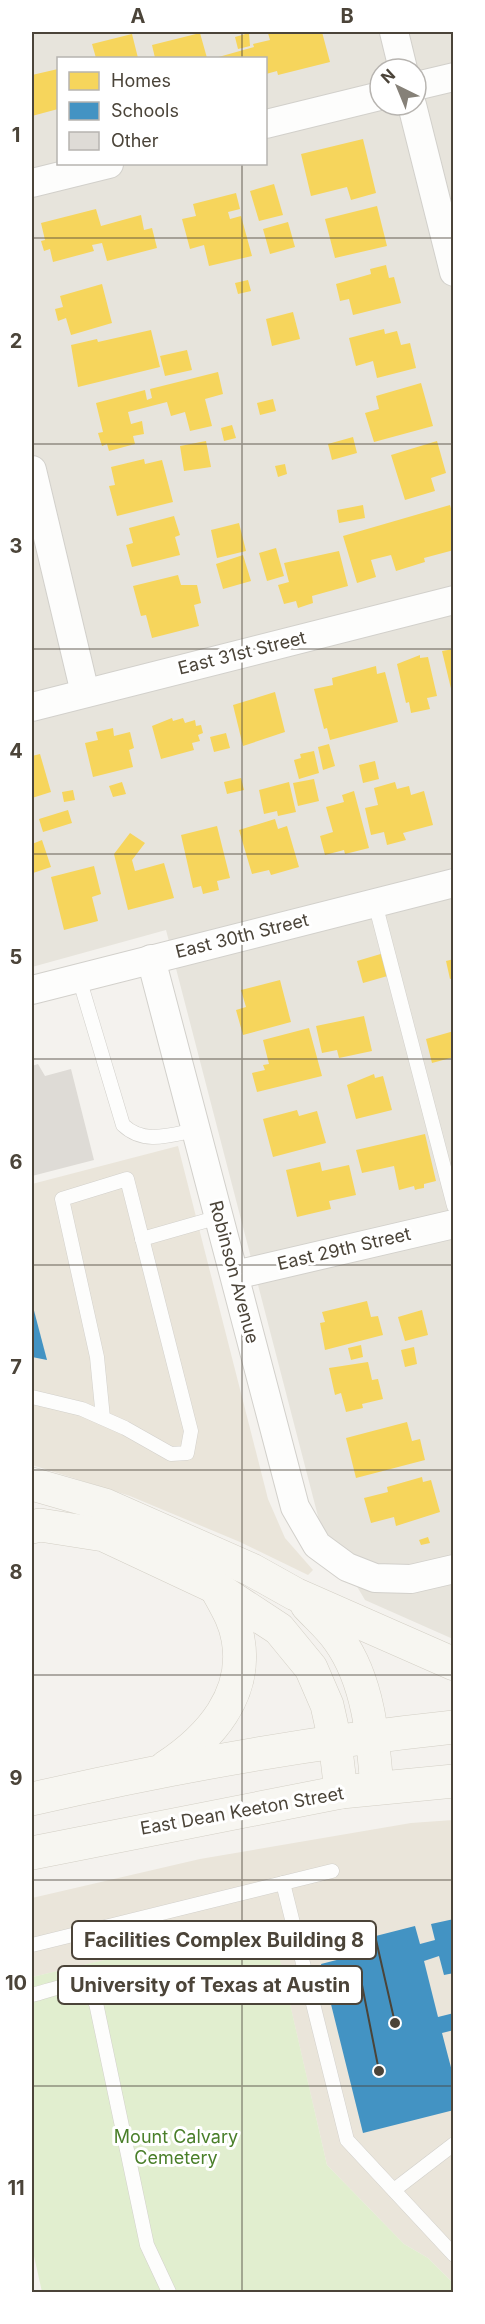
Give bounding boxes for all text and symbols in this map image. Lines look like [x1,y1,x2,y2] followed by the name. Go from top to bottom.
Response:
[131,4,146,28] text: A
[340,4,354,28] text: B
[57,57,267,165] legend
[368,57,428,117] north arrow
[376,65,399,88] text: N
[111,70,171,91] text: Homes
[111,100,179,121] text: Schools
[12,123,20,147] text: 1
[111,130,159,151] text: Other
[10,329,22,353] text: 2
[10,534,22,558] text: 3
[176,626,308,679] street label: East 31st Street
[9,739,23,763] text: 4
[173,909,311,962] street label: East 30th Street
[10,945,22,969] text: 5
[10,1150,23,1174] text: 6
[205,1198,264,1346] street label: Robinson Avenue
[275,1223,413,1274] street label: East 29th Street
[10,1355,22,1379] text: 7
[9,1560,23,1584] text: 8
[10,1766,23,1790] text: 9
[139,1782,345,1839] street label: East Dean Keeton Street
[72,1921,376,1959] callout: Facilities Complex Building 8
[84,1928,364,1952] text: Facilities Complex Building 8
[58,1966,362,2004] callout: University of Texas at Austin
[5,1971,27,1995] text: 10
[70,1973,350,1997] text: University of Texas at Austin
[114,2126,238,2168] park label: Mount Calvary Cemetery
[7,2176,25,2200] text: 11

